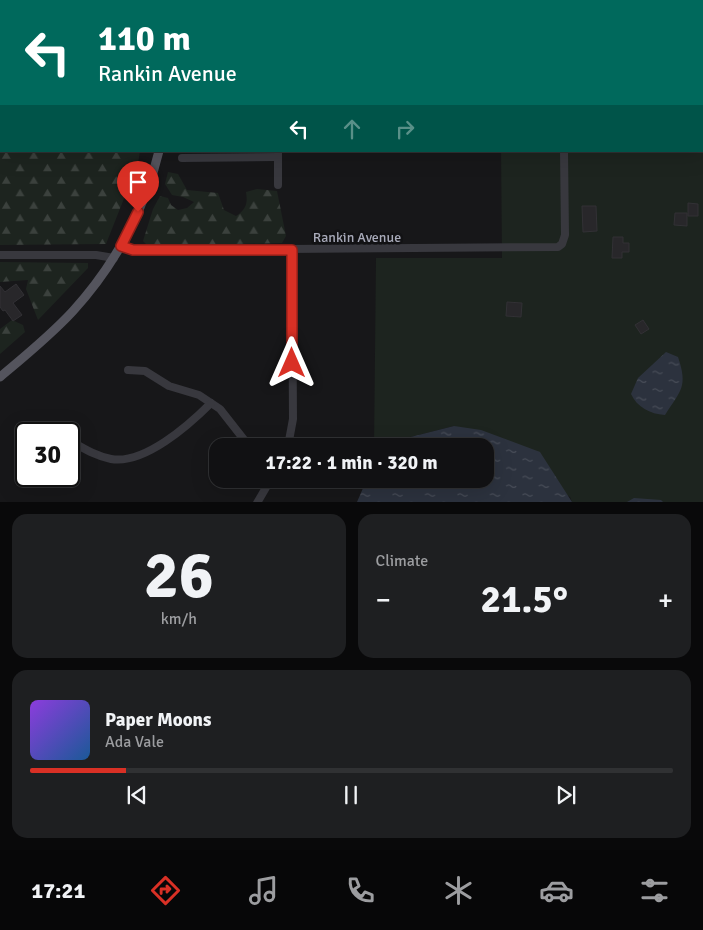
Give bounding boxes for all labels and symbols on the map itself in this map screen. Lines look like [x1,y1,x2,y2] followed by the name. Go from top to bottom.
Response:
[117,161,159,212] pin
[313,229,401,246] street label: Rankin Avenue
[265,336,317,388] position arrow
[15,422,80,487] speed limit sign: 30

